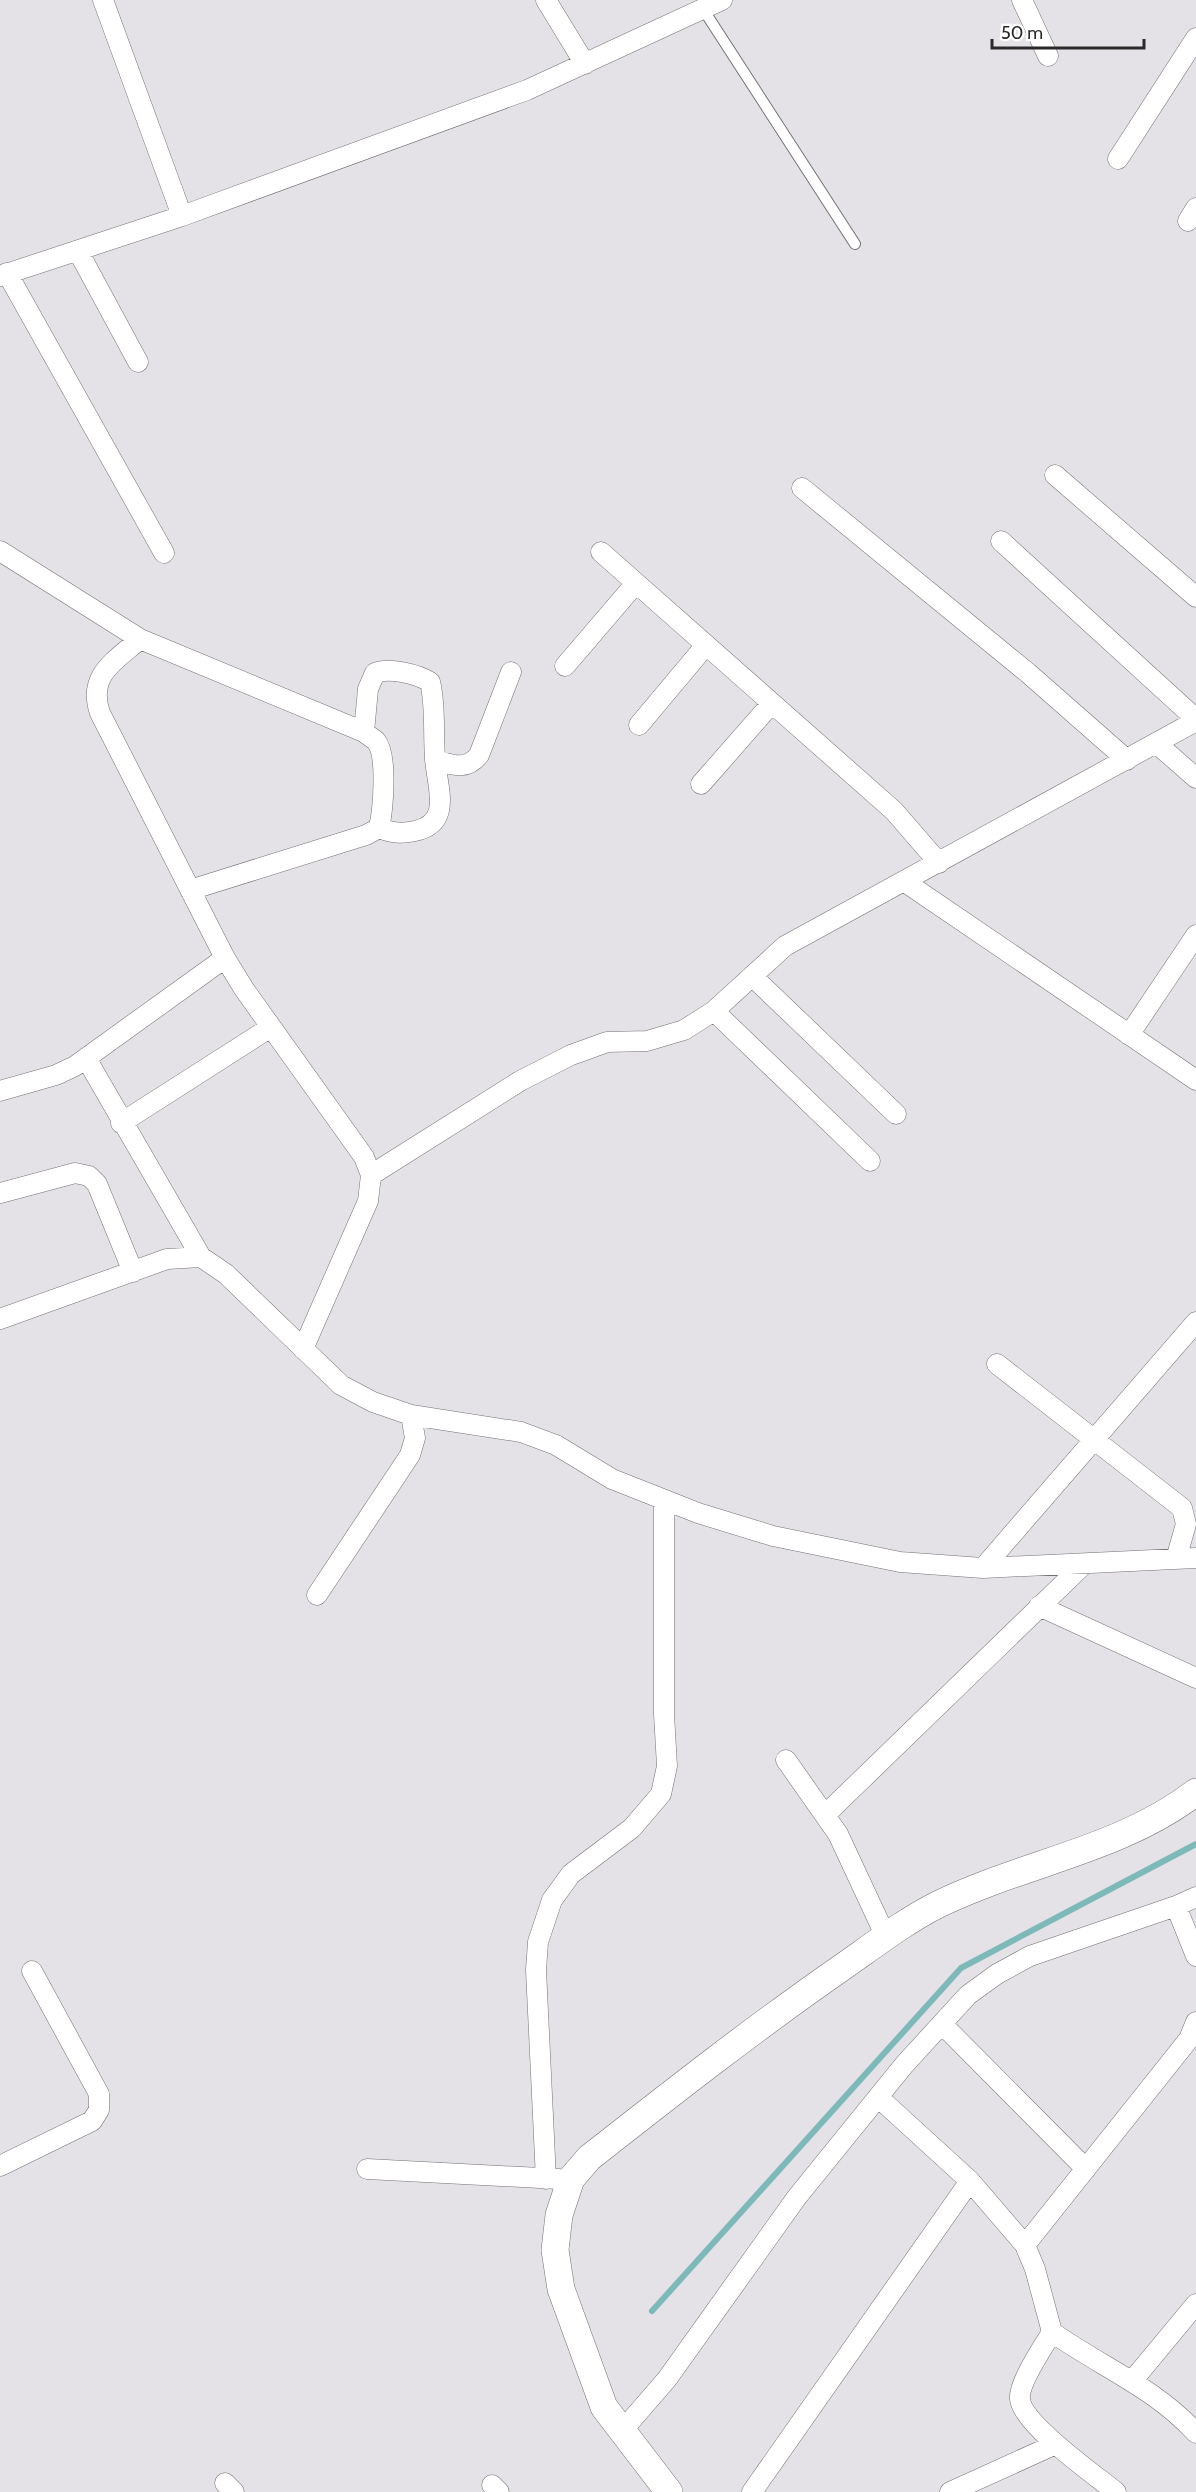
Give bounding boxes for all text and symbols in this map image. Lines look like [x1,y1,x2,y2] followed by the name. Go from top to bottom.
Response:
[992,12,1144,50] scale bar
[1001,22,1043,44] text: 50 m

